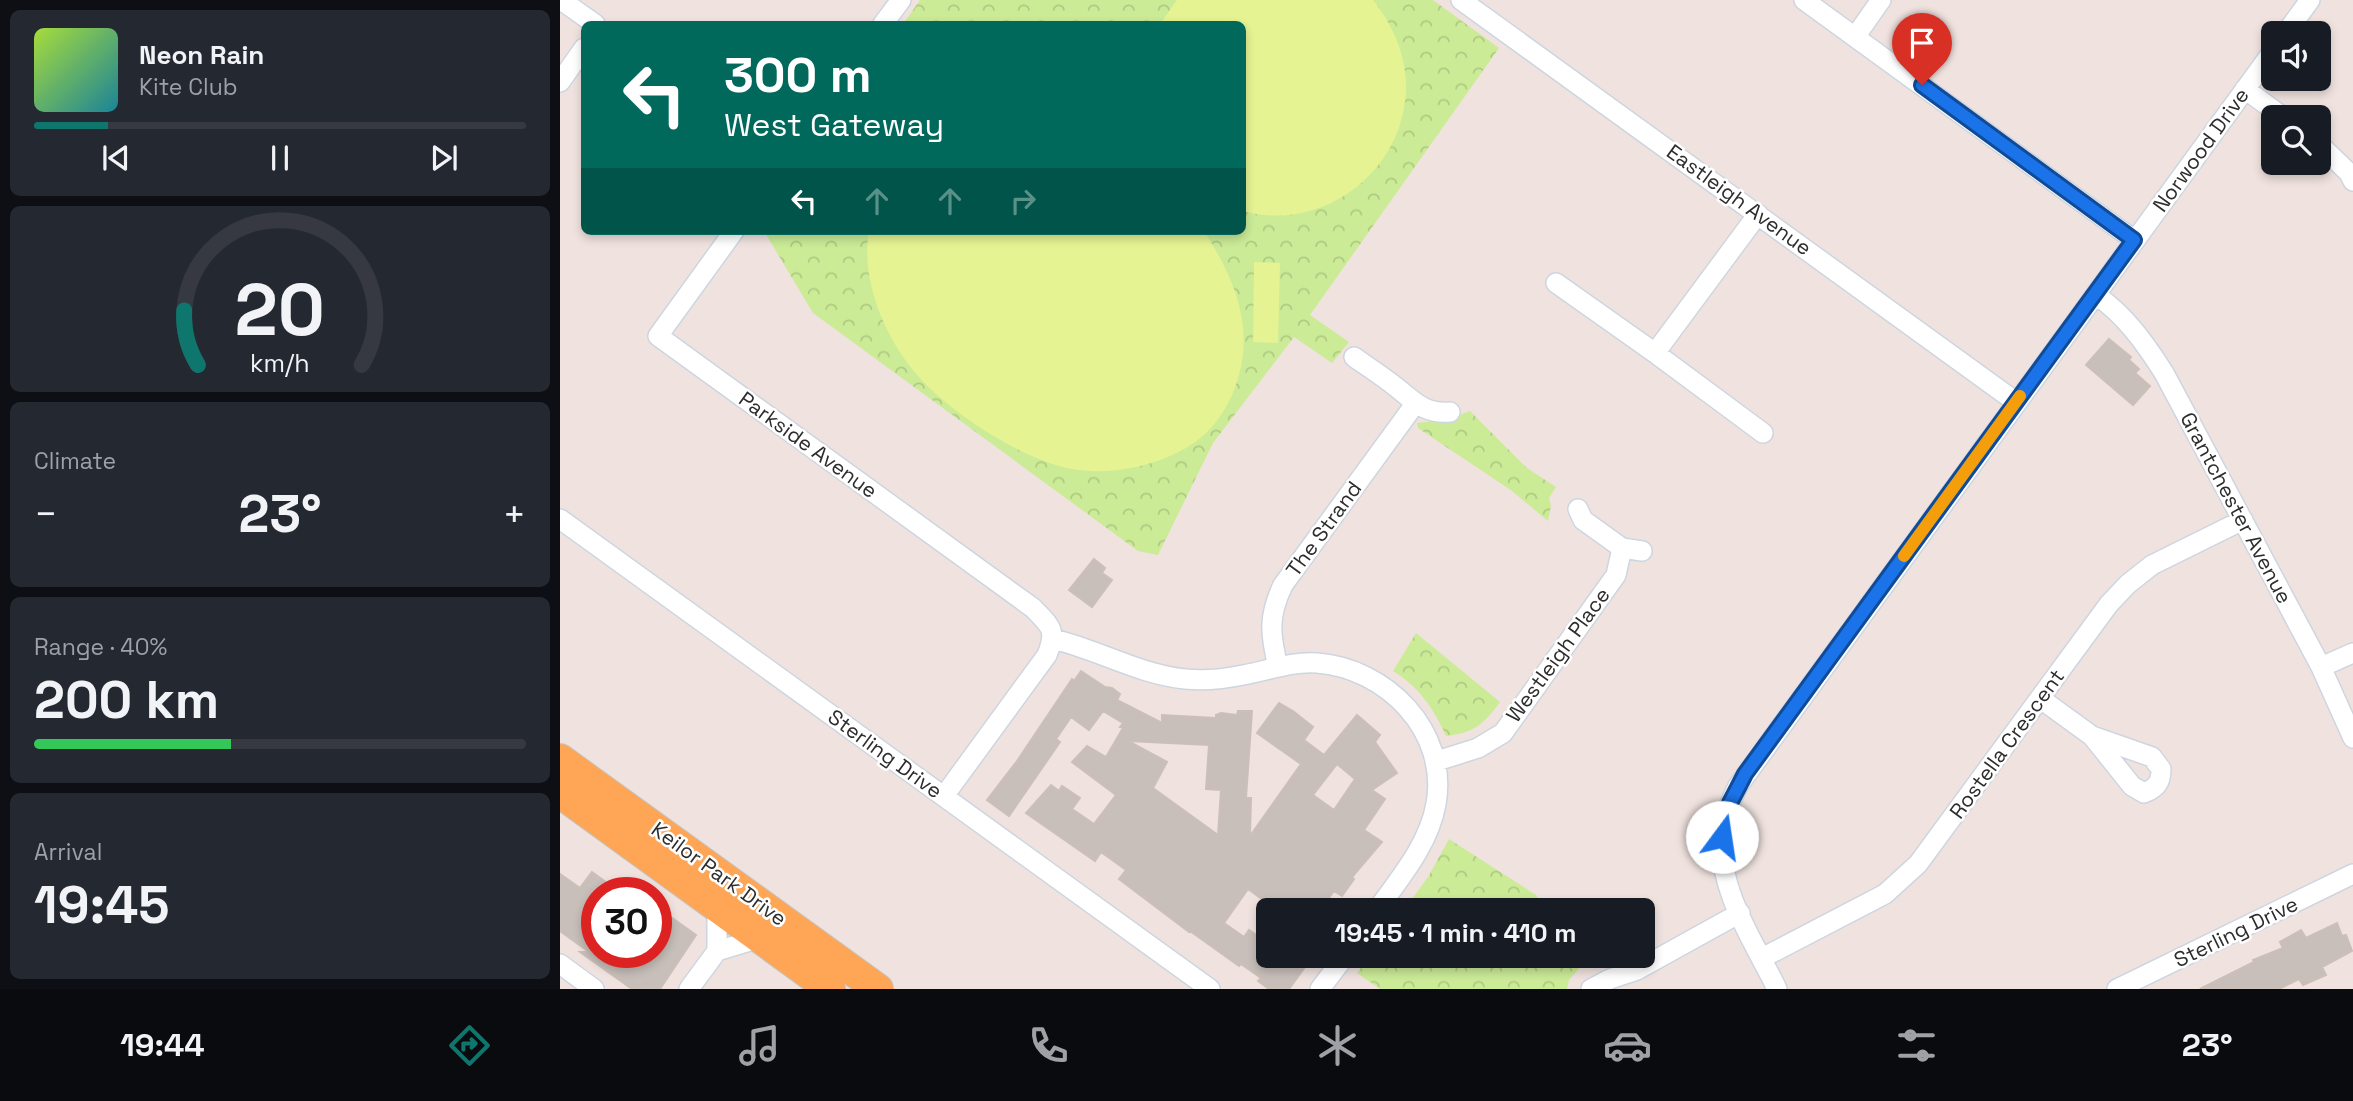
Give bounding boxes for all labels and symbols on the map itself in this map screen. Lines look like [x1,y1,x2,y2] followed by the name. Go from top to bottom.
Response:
[1892,13,1952,85] pin
[2147,82,2255,217] street label: Norwood Drive
[1662,138,1817,261] street label: Eastleigh Avenue
[734,385,883,504] street label: Parkside Avenue
[2175,407,2298,608] street label: Grantchester Avenue
[1280,476,1367,582] street label: The Strand
[1500,582,1616,727] street label: Westleigh Place
[1943,664,2070,824] street label: Rostella Crescent
[823,703,948,804] street label: Sterling Drive
[1685,800,1759,874] position arrow
[646,815,792,932] street label: Keilor Park Drive
[581,877,672,968] speed limit sign: 30
[2169,890,2302,973] street label: Sterling Drive

